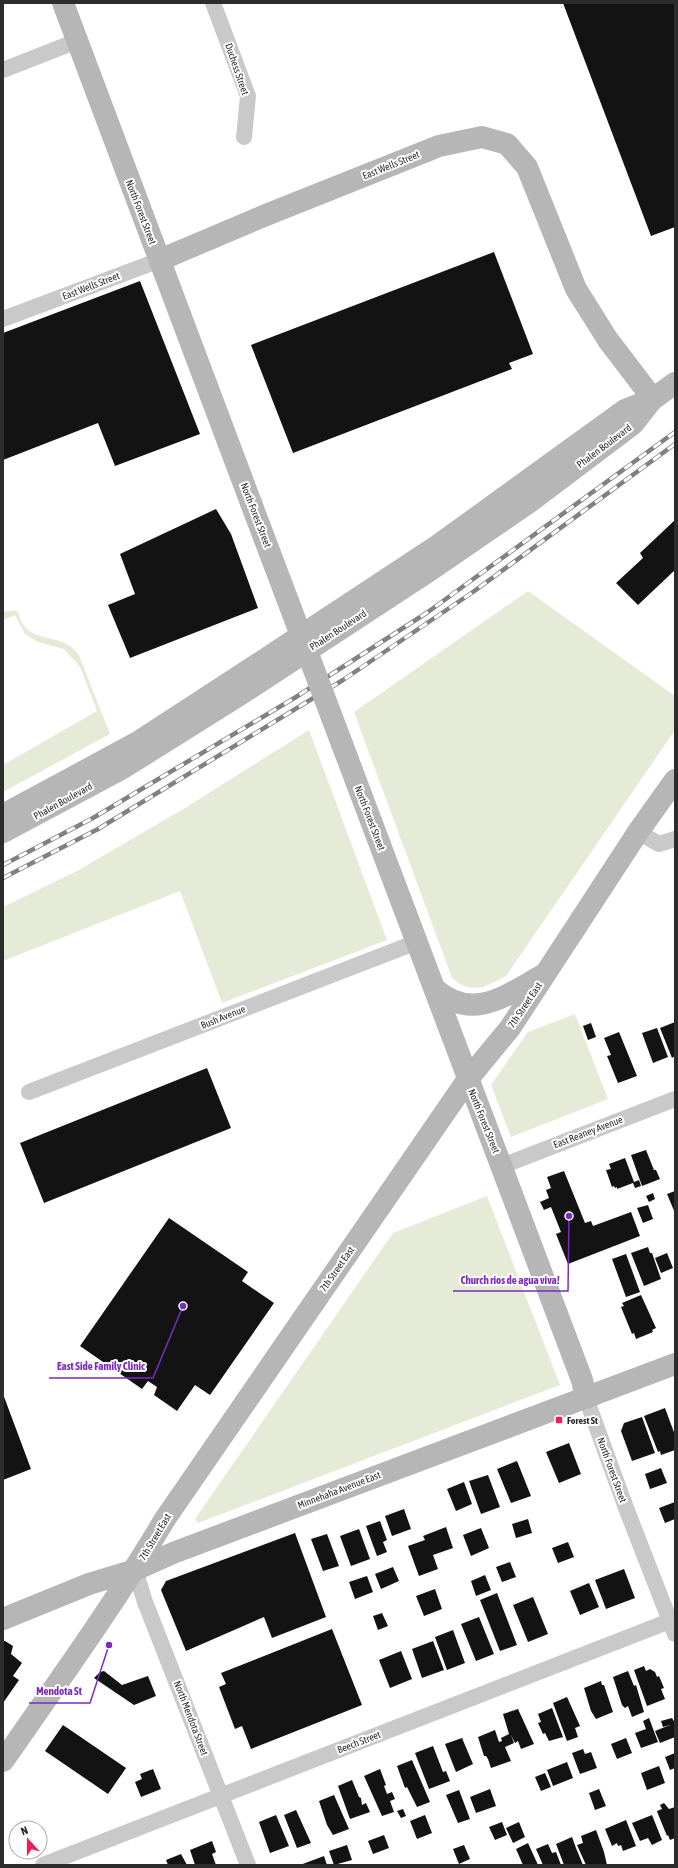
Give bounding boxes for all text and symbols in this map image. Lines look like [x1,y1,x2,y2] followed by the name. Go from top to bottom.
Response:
[223,42,251,96] street label: Duchess Street
[361,149,421,181] street label: East Wells Street
[124,178,158,246] street label: North Forest Street
[61,270,121,302] street label: East Wells Street
[575,422,634,470] street label: Phalen Boulevard
[239,481,273,549] street label: North Forest Street
[308,607,369,652] street label: Phalen Boulevard
[32,780,94,822] street label: Phalen Boulevard
[353,784,387,852] street label: North Forest Street
[506,980,544,1030] street label: 7th Street East
[199,1003,247,1031] street label: Bush Avenue
[466,1087,502,1155] street label: North Forest Street
[552,1114,625,1150] street label: East Reaney Avenue
[317,1244,357,1294] street label: 7th Street East
[453,1268,568,1291] callout: Church rios de agua viva!
[460,1274,560,1286] text: Church rios de agua viva!
[49,1355,153,1378] callout: East Side Family Clinic
[57,1360,146,1372] text: East Side Family Clinic
[554,1415,564,1425] marker: Forest St
[567,1415,598,1426] place label: Forest St
[595,1436,629,1504] street label: North Forest Street
[296,1469,382,1511] street label: Minnehaha Avenue East
[137,1512,173,1562] street label: 7th Street East
[172,1679,210,1757] street label: North Mendota Street
[29,1680,90,1703] callout: Mendota St
[36,1685,83,1697] text: Mendota St
[336,1729,382,1755] street label: Beech Street
[8,1820,48,1860] north arrow
[19,1824,30,1837] text: N

